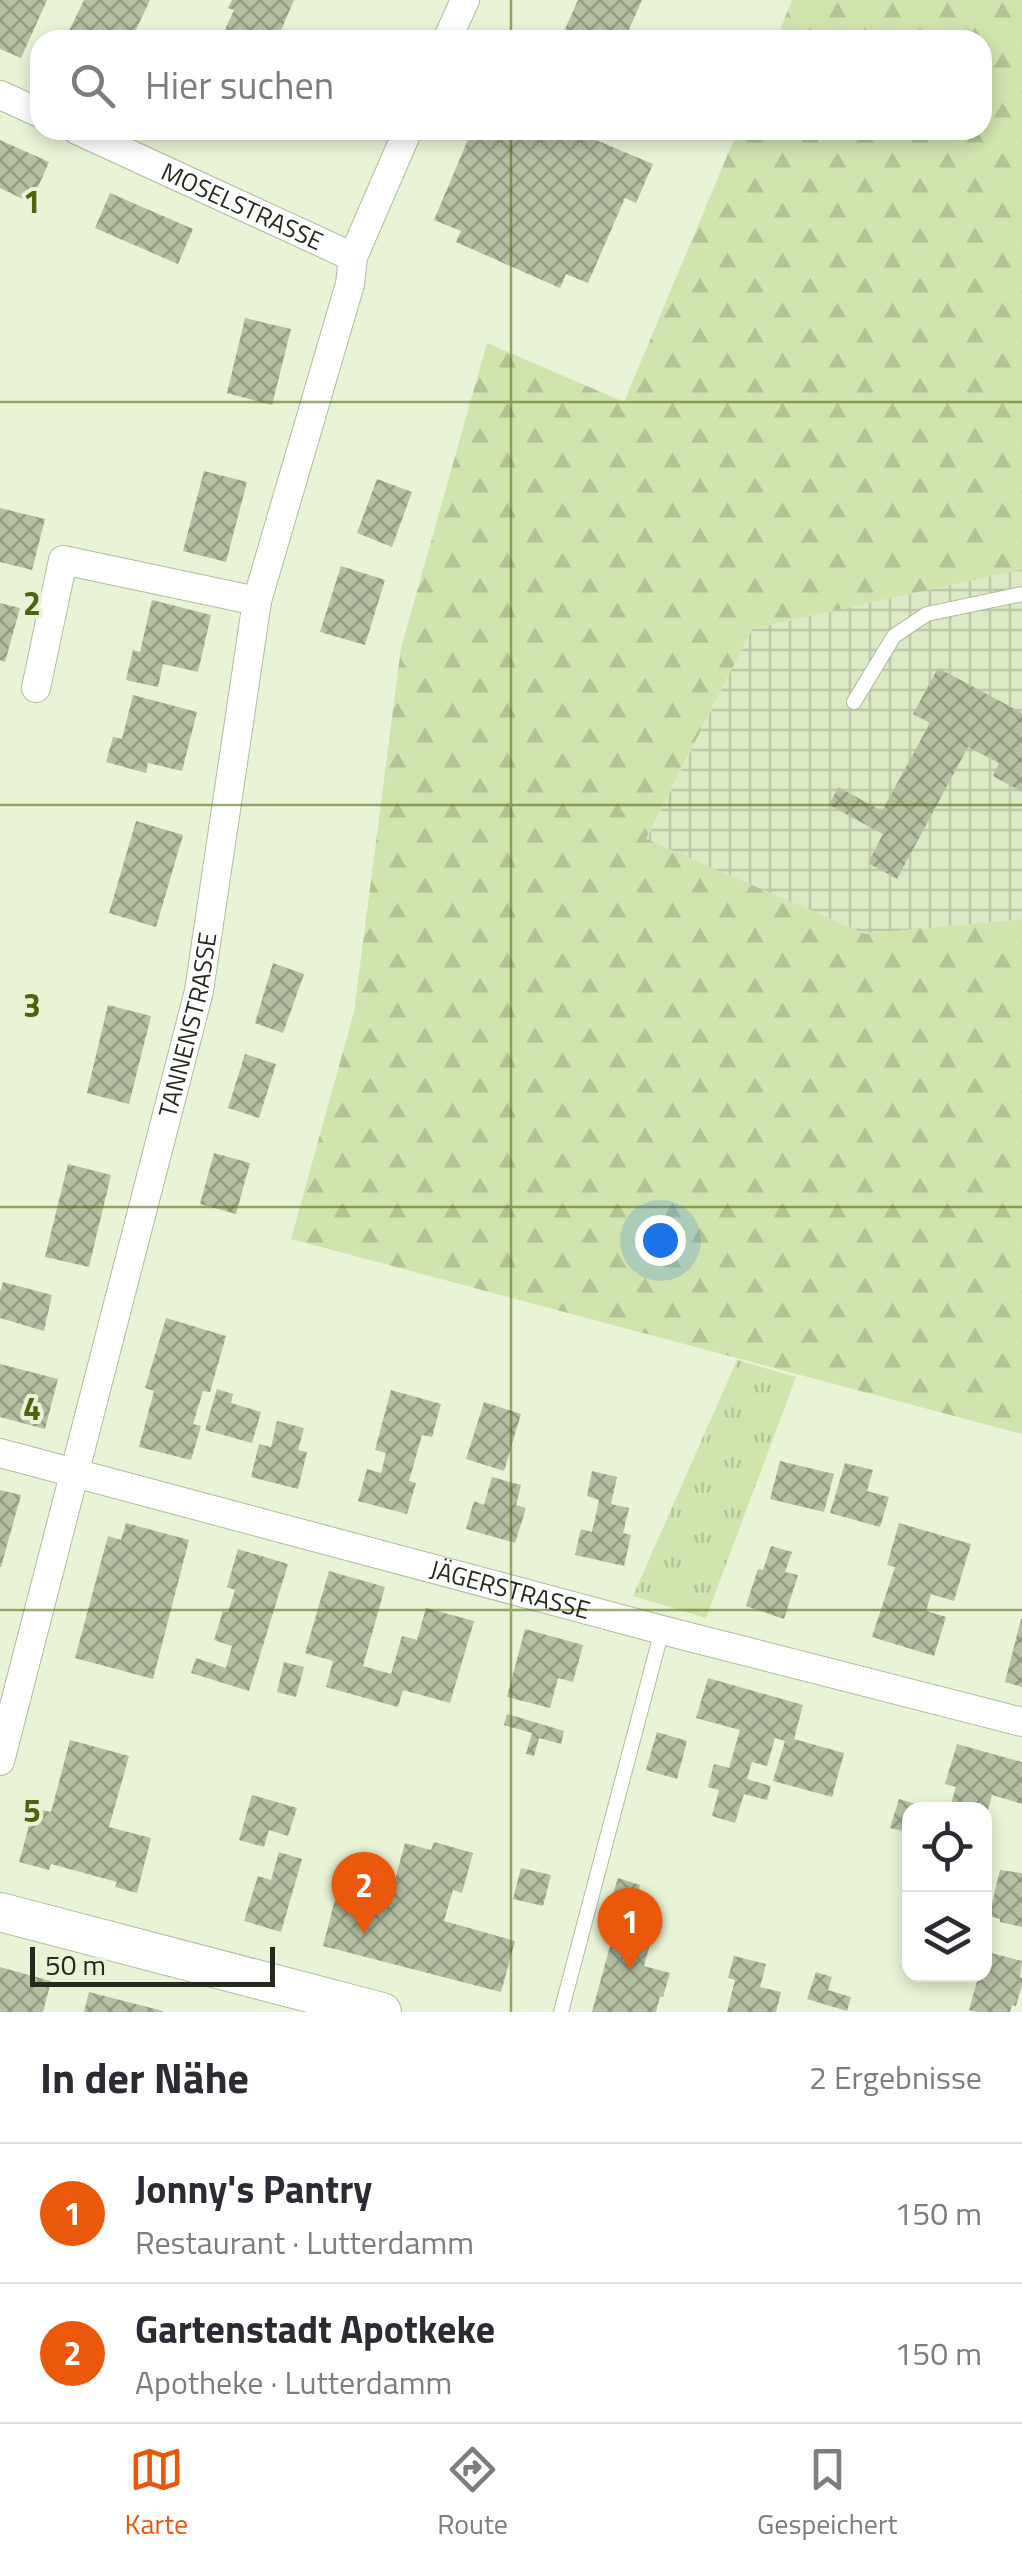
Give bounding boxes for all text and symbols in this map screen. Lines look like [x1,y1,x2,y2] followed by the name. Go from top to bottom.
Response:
[30,30,992,140] search box
[145,56,334,114] text: Hier suchen
[65,58,120,113] icon: search
[155,152,330,260] street label: MOSELSTRASSE
[23,177,41,225] text: 1
[23,579,41,627] text: 2
[148,930,227,1121] street label: TANNENSTRASSE
[23,981,41,1029] text: 3
[635,1215,686,1266] your location
[23,1384,41,1432] text: 4
[426,1550,594,1629] street label: JÄGERSTRASSE
[23,1786,41,1834] text: 5
[902,1802,992,1982] map controls
[902,1802,992,1892] button: locate
[332,1852,396,1934] pin: 2
[598,1888,662,1970] pin: 1
[902,1892,992,1982] button: layers
[30,1942,275,1986] scale bar
[45,1943,106,1986] text: 50 m
[40,2045,249,2109] text: In der Nähe
[809,2053,982,2101] text: 2 Ergebnisse
[135,2160,372,2218] text: Jonny's Pantry
[64,2189,81,2237] text: 1
[894,2189,982,2237] text: 150 m
[135,2218,474,2266] text: Restaurant · Lutterdamm
[135,2300,495,2358] text: Gartenstadt Apotkeke
[64,2329,81,2377] text: 2
[894,2329,982,2377] text: 150 m
[135,2358,452,2406] text: Apotheke · Lutterdamm
[125,2442,188,2545] tab: Karte
[437,2442,508,2545] tab: Route
[757,2442,897,2545] tab: Gespeichert

